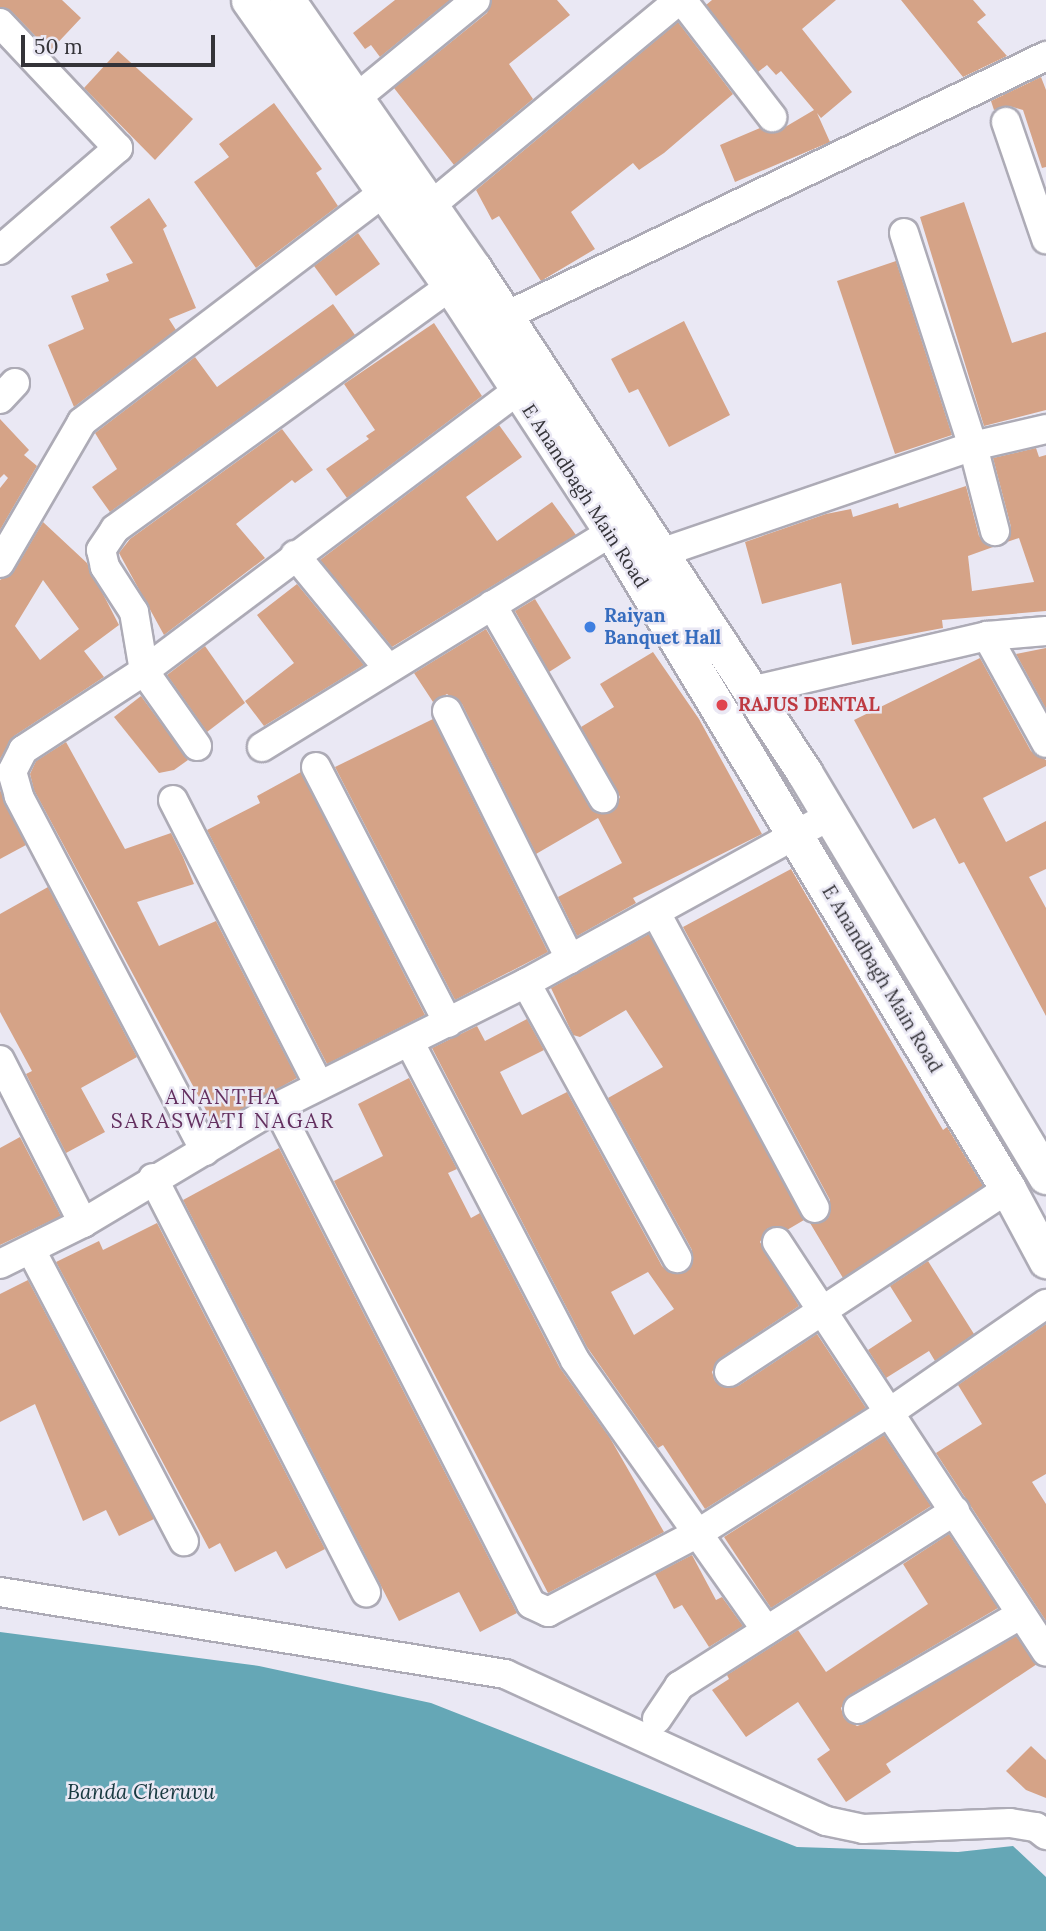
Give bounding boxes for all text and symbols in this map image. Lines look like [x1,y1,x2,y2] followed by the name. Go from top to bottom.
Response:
[24,21,219,65] scale bar
[34,33,83,60] text: 50 m
[517,400,653,592] street label: E Anandbagh Main Road
[604,605,721,649] place label: Raiyan Banquet Hall
[582,619,598,635] marker: Raiyan Banquet Hall
[738,694,880,716] place label: RAJUS DENTAL
[712,695,732,715] marker: RAJUS DENTAL
[817,881,947,1077] street label: E Anandbagh Main Road
[113,1084,333,1134] district label: ANANTHA SARASWATI NAGAR
[67,1779,215,1805] water label: Banda Cheruvu

